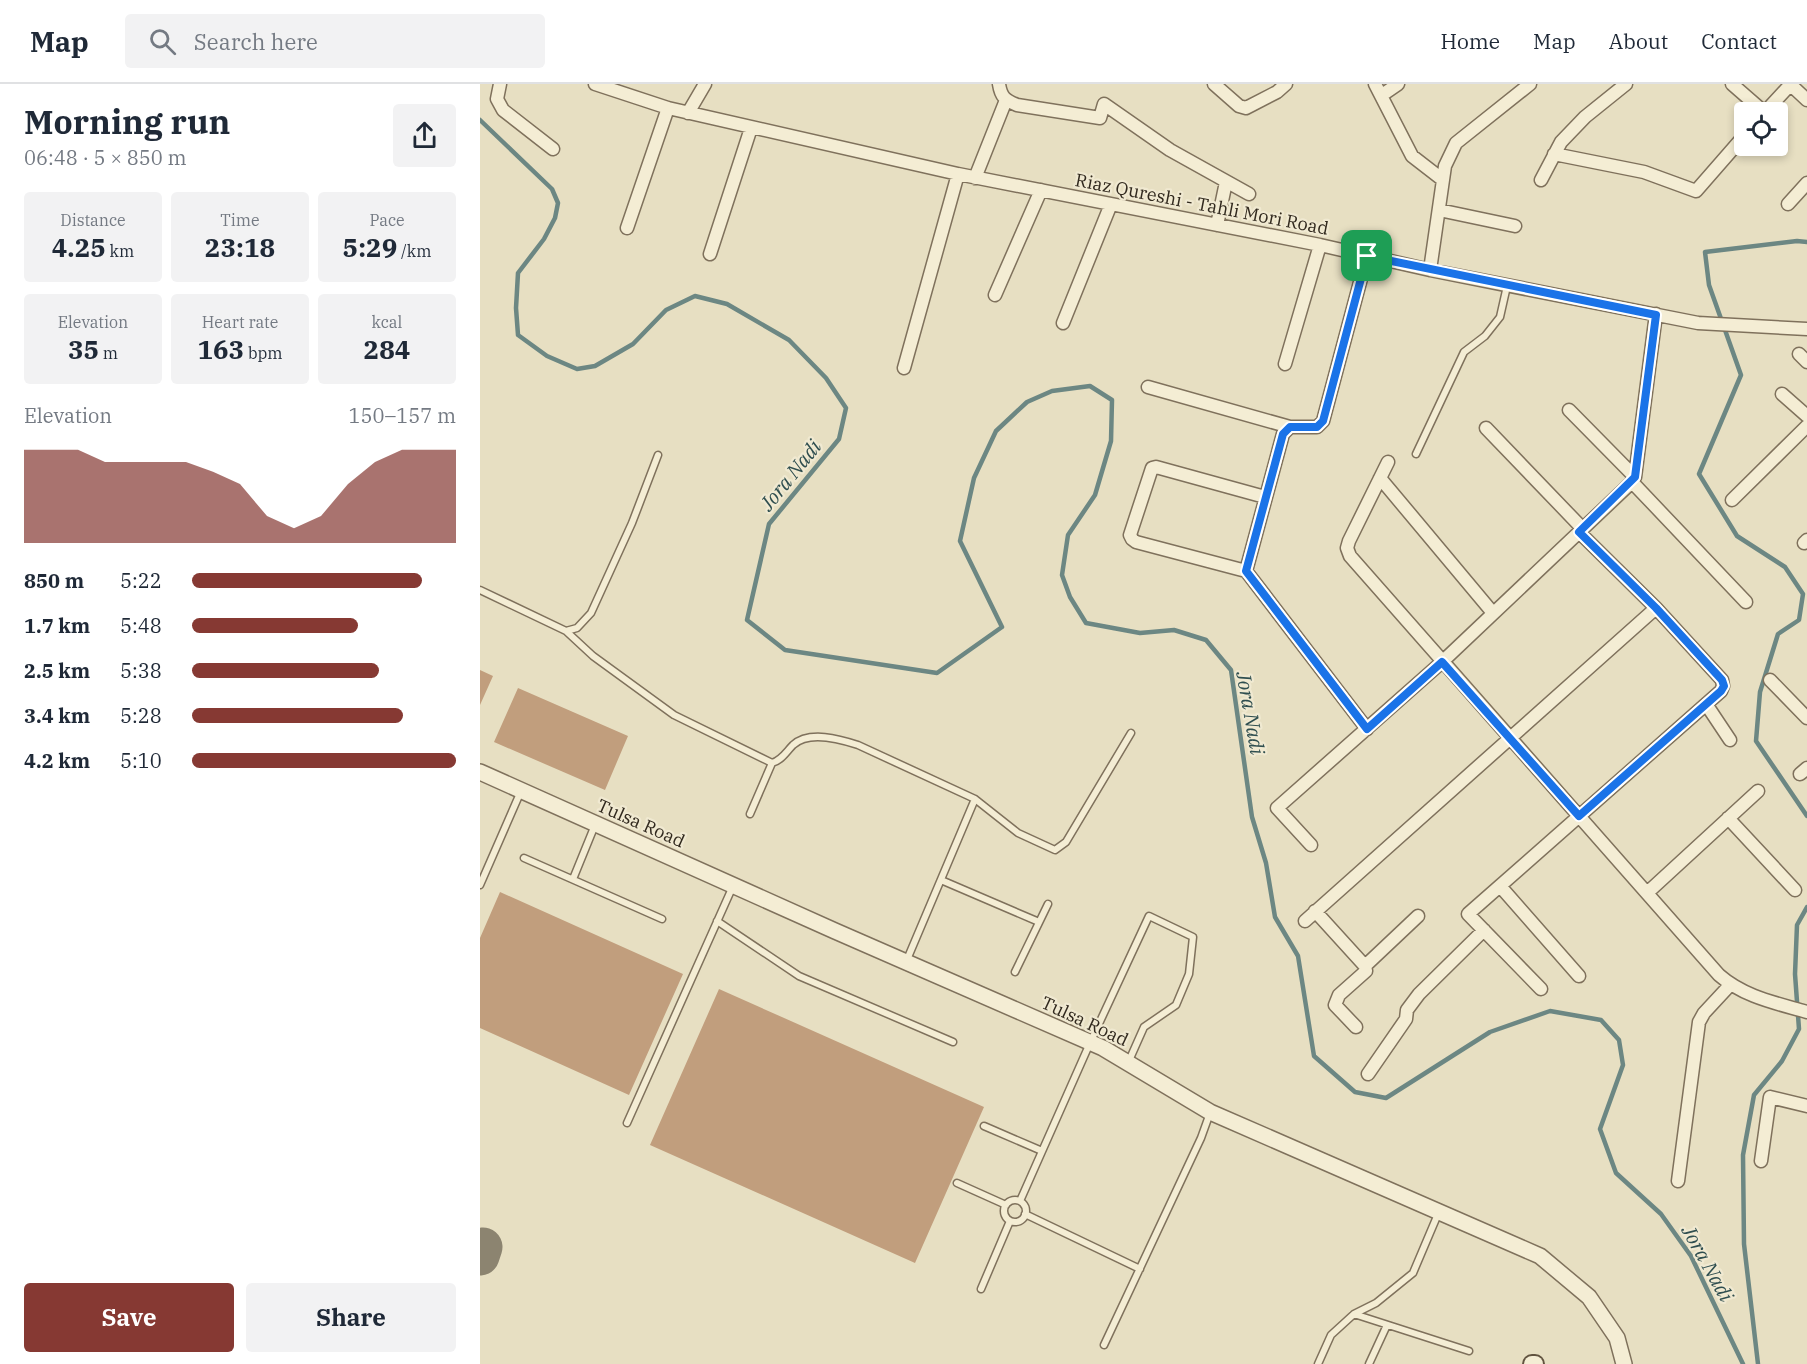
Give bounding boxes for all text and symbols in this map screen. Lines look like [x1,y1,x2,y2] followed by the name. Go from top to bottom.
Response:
[125,14,545,68] search box
[30,23,89,60] text: Map
[146,25,179,58] icon: search
[194,27,318,56] text: Search here
[1440,27,1500,55] text: Home
[1533,27,1576,55] text: Map
[1609,27,1668,55] text: About
[1701,27,1777,55] text: Contact
[24,100,230,143] text: Morning run
[1734,102,1788,156] map controls
[1734,102,1788,156] button: locate
[393,104,456,167] button: share
[24,144,187,171] text: 06:48 · 5 × 850 m
[1073,168,1331,240] street label: Riaz Qureshi - Tahli Mori Road
[60,210,126,230] text: Distance
[220,210,260,230] text: Time
[369,210,405,230] text: Pace
[52,230,106,264] text: 4.25
[205,230,275,264] text: 23:18
[343,230,397,264] text: 5:29
[1341,230,1392,281] pin
[1350,239,1383,272] icon: arrive
[106,241,134,261] text: km
[397,241,431,261] text: /km
[58,312,128,332] text: Elevation
[202,312,278,332] text: Heart rate
[372,312,402,332] text: kcal
[68,332,99,366] text: 35
[197,332,244,366] text: 163
[364,332,410,366] text: 284
[99,343,118,363] text: m
[244,343,283,363] text: bpm
[24,402,112,429] text: Elevation
[349,402,456,429] text: 150–157 m
[752,434,827,517] water label: Jora Nadi
[24,567,84,594] text: 850 m
[120,567,162,594] text: 5:22
[24,612,90,639] text: 1.7 km
[120,612,162,639] text: 5:48
[24,657,90,684] text: 2.5 km
[120,657,162,684] text: 5:38
[1230,668,1272,757] water label: Jora Nadi
[24,702,90,729] text: 3.4 km
[120,702,162,729] text: 5:28
[24,747,90,774] text: 4.2 km
[120,747,162,774] text: 5:10
[594,793,688,853] street label: Tulsa Road
[1038,991,1132,1051] street label: Tulsa Road
[1675,1219,1740,1306] water label: Jora Nadi
[24,1283,234,1352] button: Save
[246,1283,456,1352] button: Share

